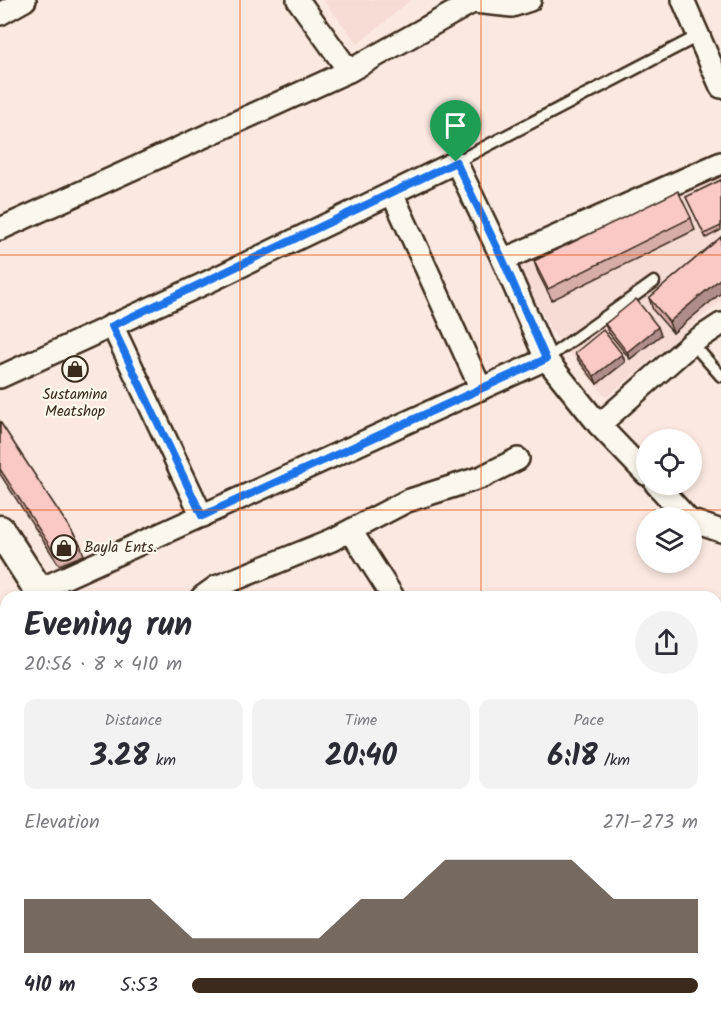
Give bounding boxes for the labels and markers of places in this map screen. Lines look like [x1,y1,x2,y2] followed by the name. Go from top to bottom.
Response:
[430,100,481,162] pin
[60,354,90,384] shop icon: Sustamina Meatshop
[43,383,107,424] place label: Sustamina Meatshop
[49,533,79,563] shop icon: Bayla Ents.
[84,536,157,560] place label: Bayla Ents.

